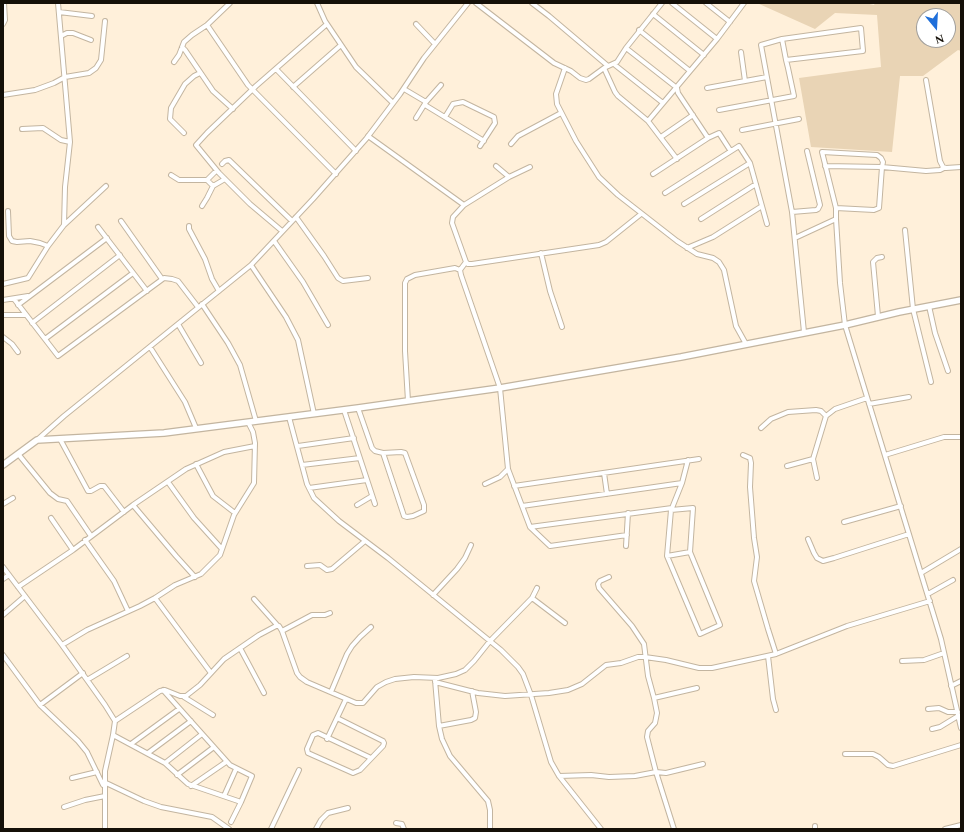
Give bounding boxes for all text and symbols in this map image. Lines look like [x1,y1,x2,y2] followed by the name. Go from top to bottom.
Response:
[916,8,956,48] north arrow
[933,29,946,48] text: N

